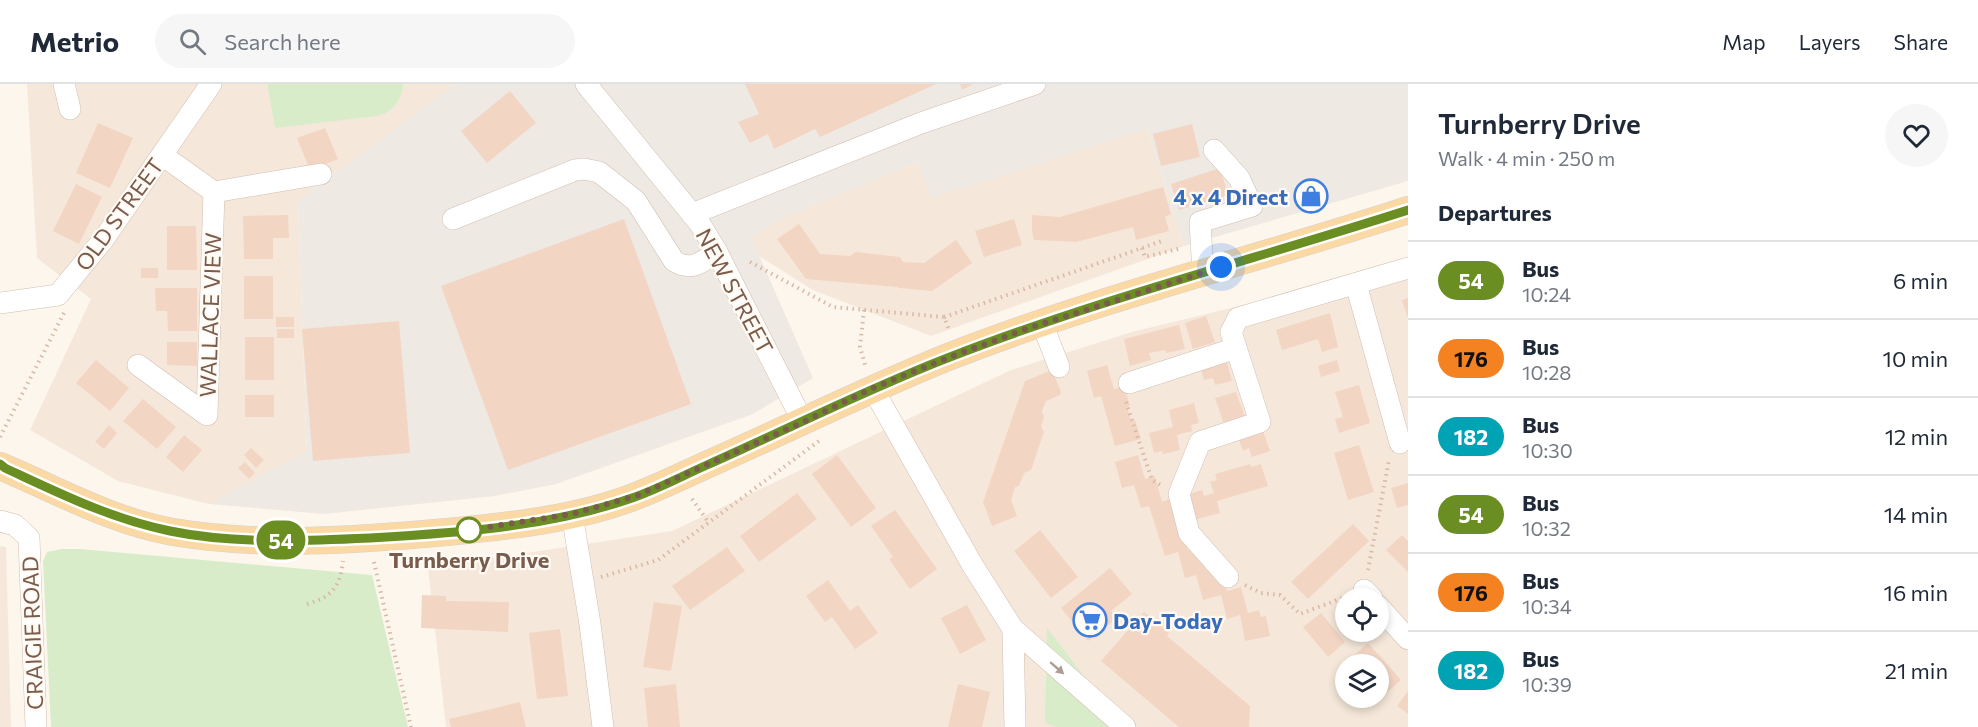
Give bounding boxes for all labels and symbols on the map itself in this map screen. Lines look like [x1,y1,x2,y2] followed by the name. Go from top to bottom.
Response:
[69,152,169,276] street label: OLD STREET
[1293,178,1329,214] shop icon: 4 x 4 Direct
[1173,183,1288,210] place label: 4 x 4 Direct
[691,224,779,358] street label: NEW STREET
[194,232,226,398] street label: WALLACE VIEW
[1206,252,1236,282] your location
[456,517,482,543] marker: Turnberry Drive
[254,520,308,560] line badge: 54
[389,546,549,573] place label: Turnberry Drive
[16,556,48,710] street label: CRAIGIE ROAD
[1072,602,1108,638] supermarket icon: Day-Today
[1113,607,1223,634] place label: Day-Today
[1049,661,1064,674] one-way arrow

